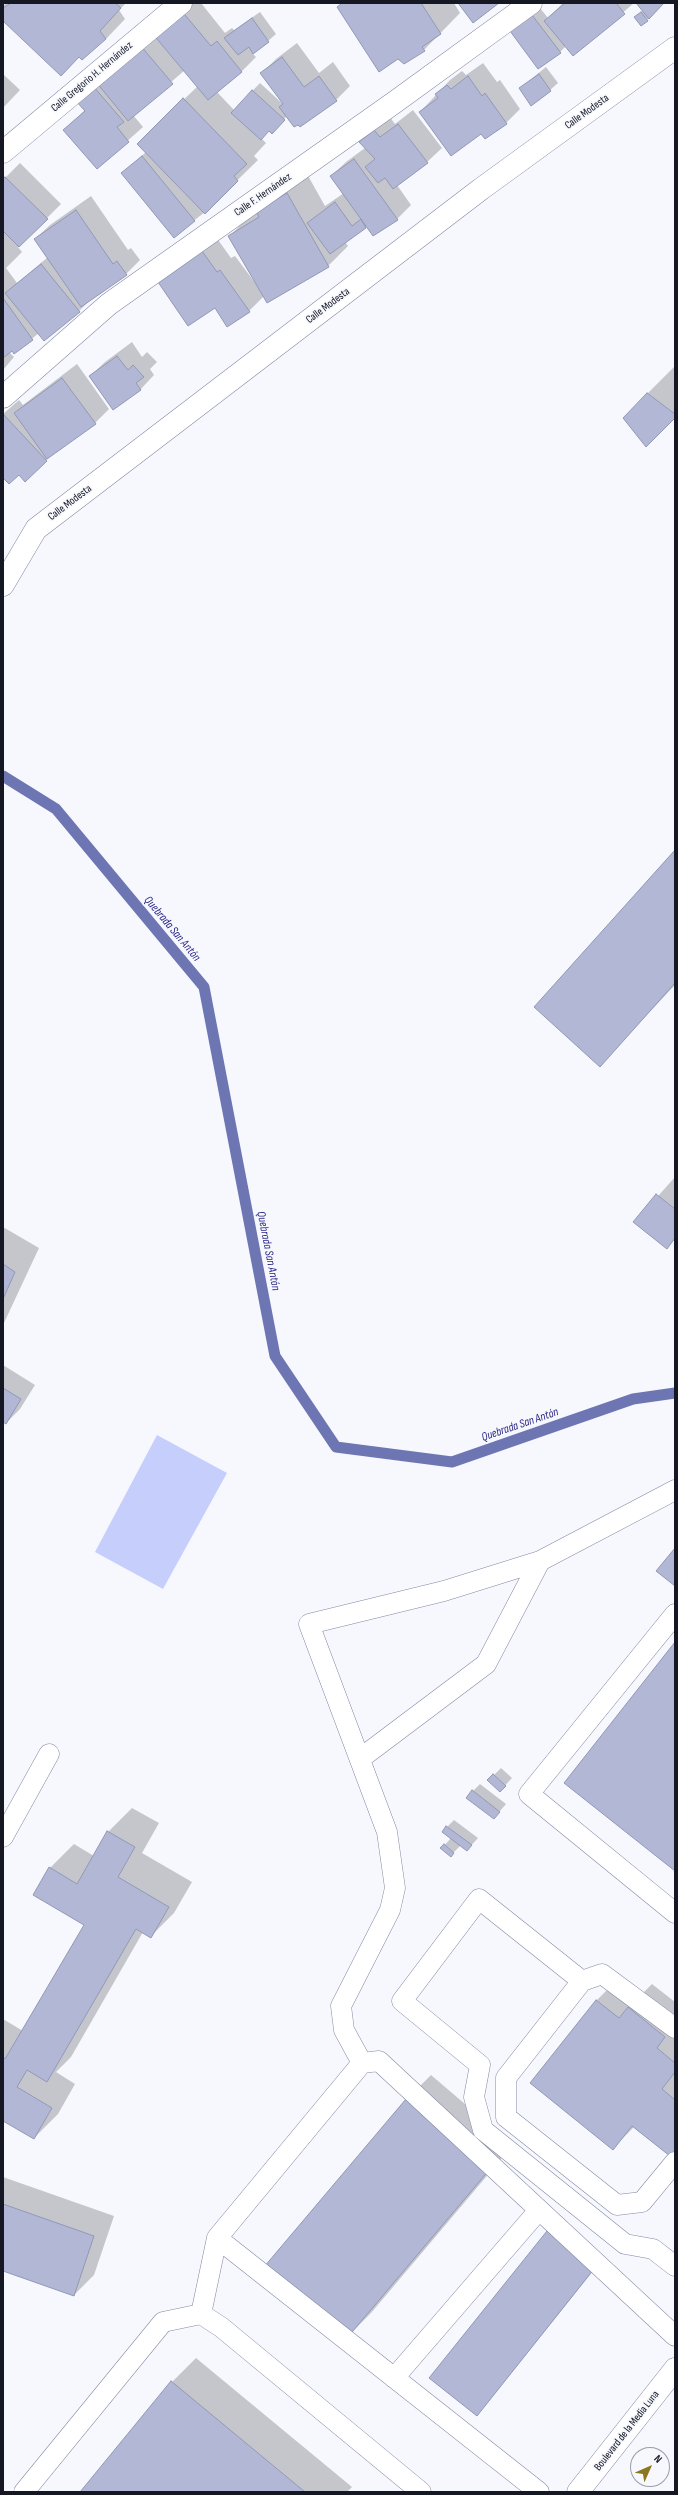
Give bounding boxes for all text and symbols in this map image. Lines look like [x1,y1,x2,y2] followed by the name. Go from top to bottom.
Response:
[49,39,135,115] street label: Calle Gregorio H. Hernández
[562,92,612,132] street label: Calle Modesta
[232,170,294,220] street label: Calle F. Hernández
[304,285,352,327] street label: Calle Modesta
[46,482,94,524] street label: Calle Modesta
[141,894,203,964] water label: Quebrada San Antón
[253,1210,283,1292] water label: Quebrada San Antón
[480,1405,560,1445] water label: Quebrada San Antón
[592,2388,662,2474] street label: Boulevard de la Media Luna
[630,2447,670,2487] north arrow
[651,2452,665,2466] text: N

